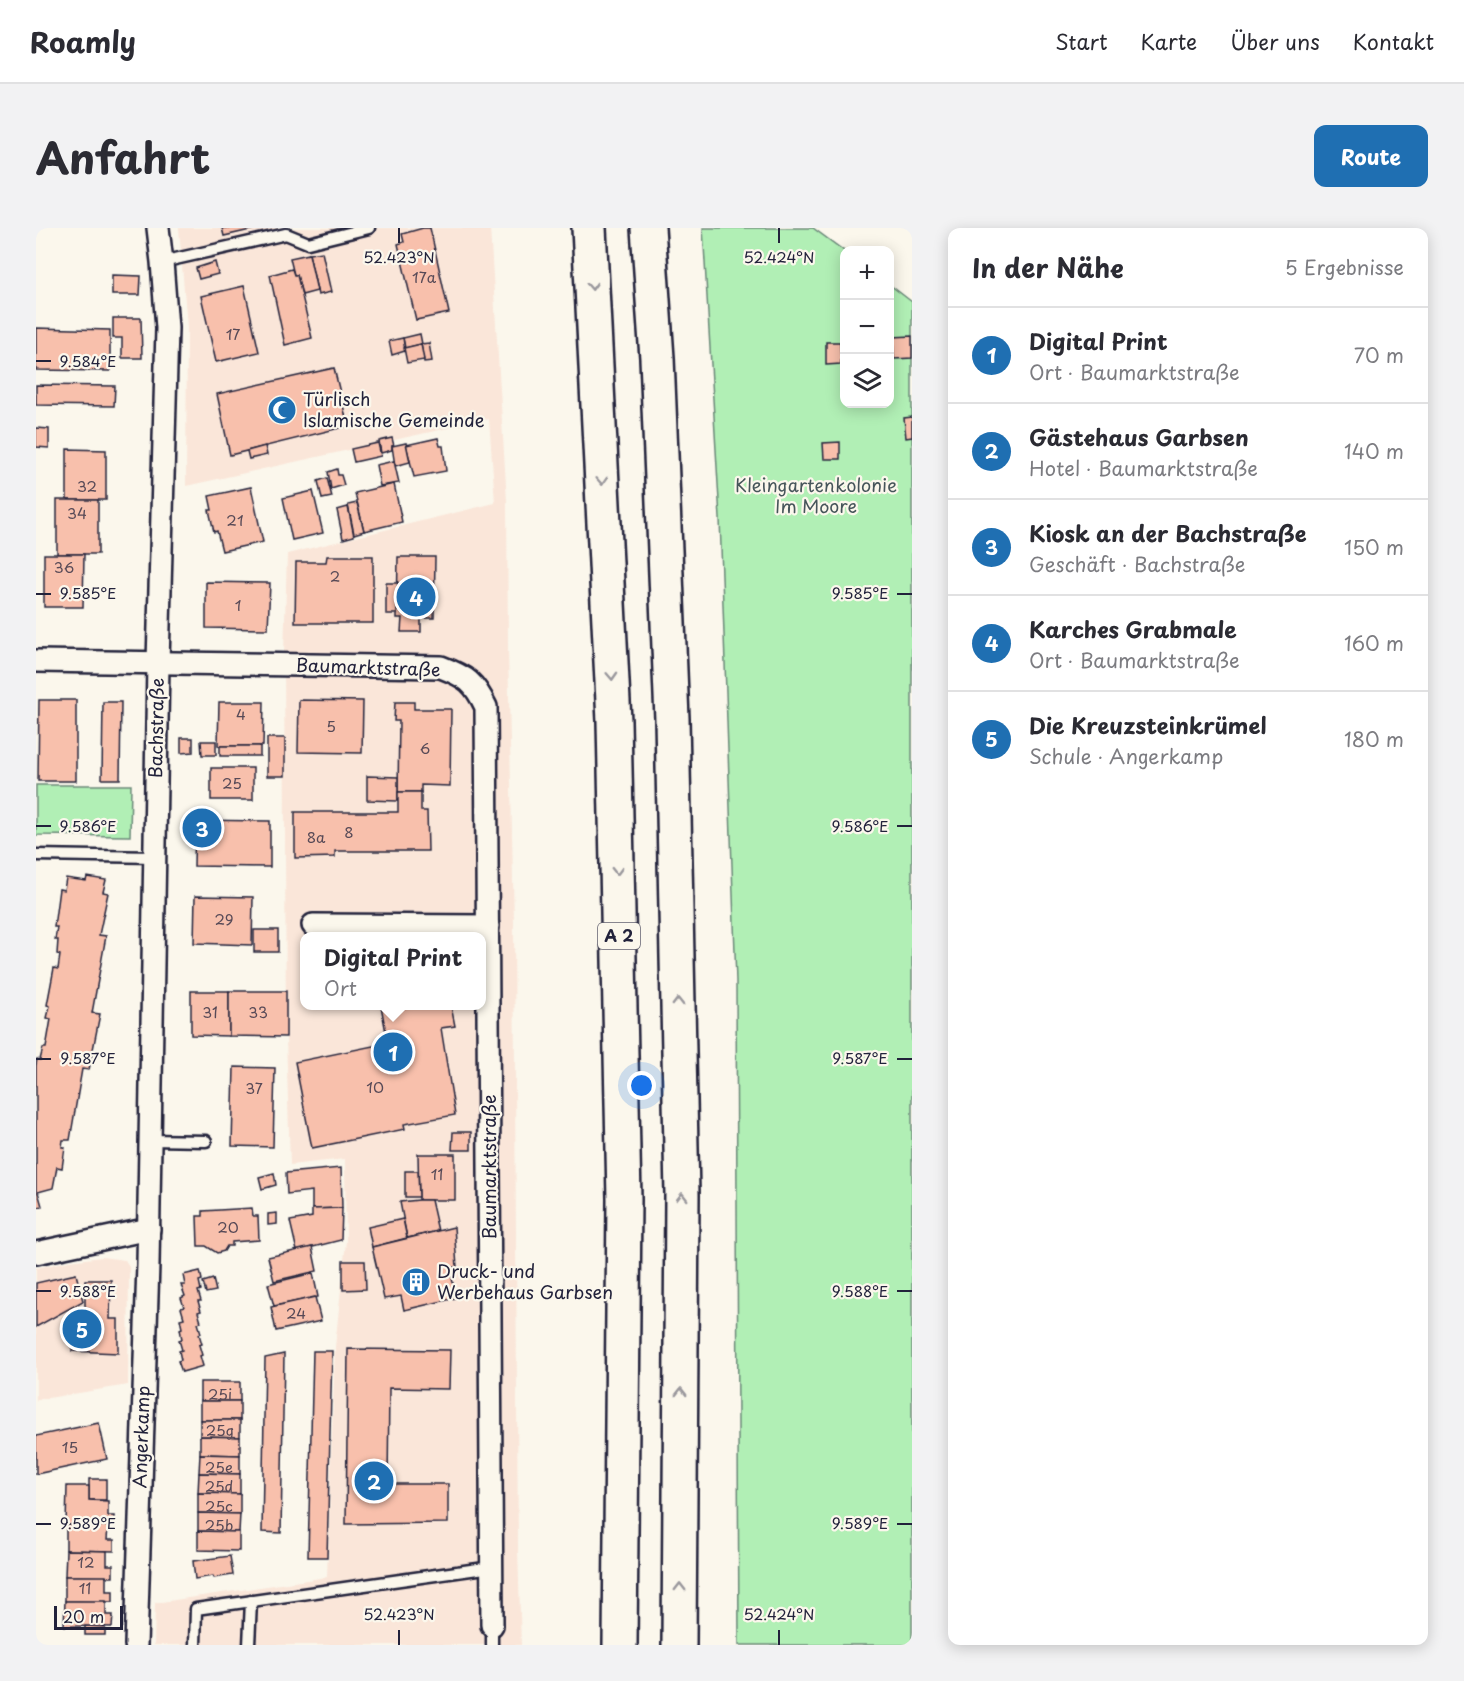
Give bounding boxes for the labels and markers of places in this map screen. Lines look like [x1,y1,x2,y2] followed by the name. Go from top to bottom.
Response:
[303,385,485,433] place label: Türlisch Islamische Gemeinde
[266,394,298,426] mosque icon: Türlisch Islamische Gemeinde
[396,574,436,620] pin: 4
[182,806,222,850] pin: 3
[374,1030,412,1074] pin: 1
[437,1257,613,1305] place label: Druck- und Werbehaus Garbsen
[400,1266,432,1298] building icon: Druck- und Werbehaus Garbsen
[62,1306,102,1352] pin: 5
[354,1458,394,1504] pin: 2

